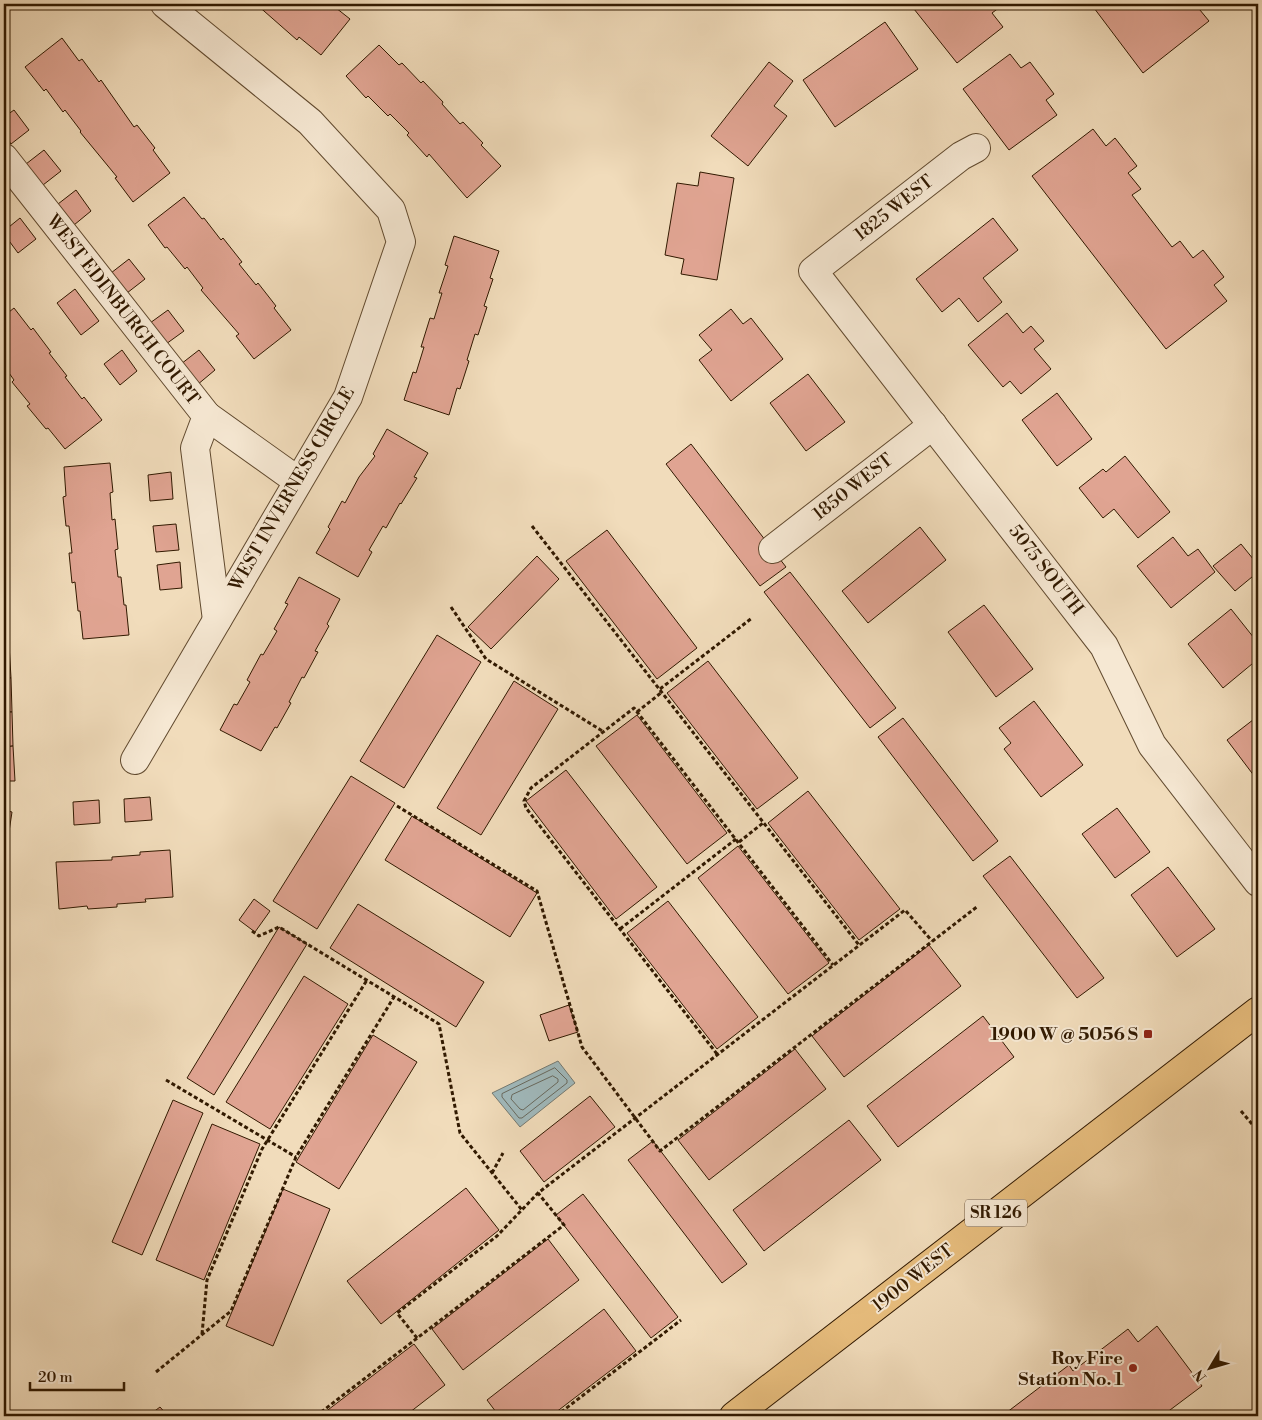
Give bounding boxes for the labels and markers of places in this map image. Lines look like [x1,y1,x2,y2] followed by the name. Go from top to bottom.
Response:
[990,1023,1138,1046] place label: 1900 W @ 5056 S
[1142,1028,1154,1040] marker: 1900 W @ 5056 S
[1018,1347,1123,1391] place label: Roy Fire Station No. 1
[1127,1362,1139,1374] marker: Roy Fire Station No. 1

